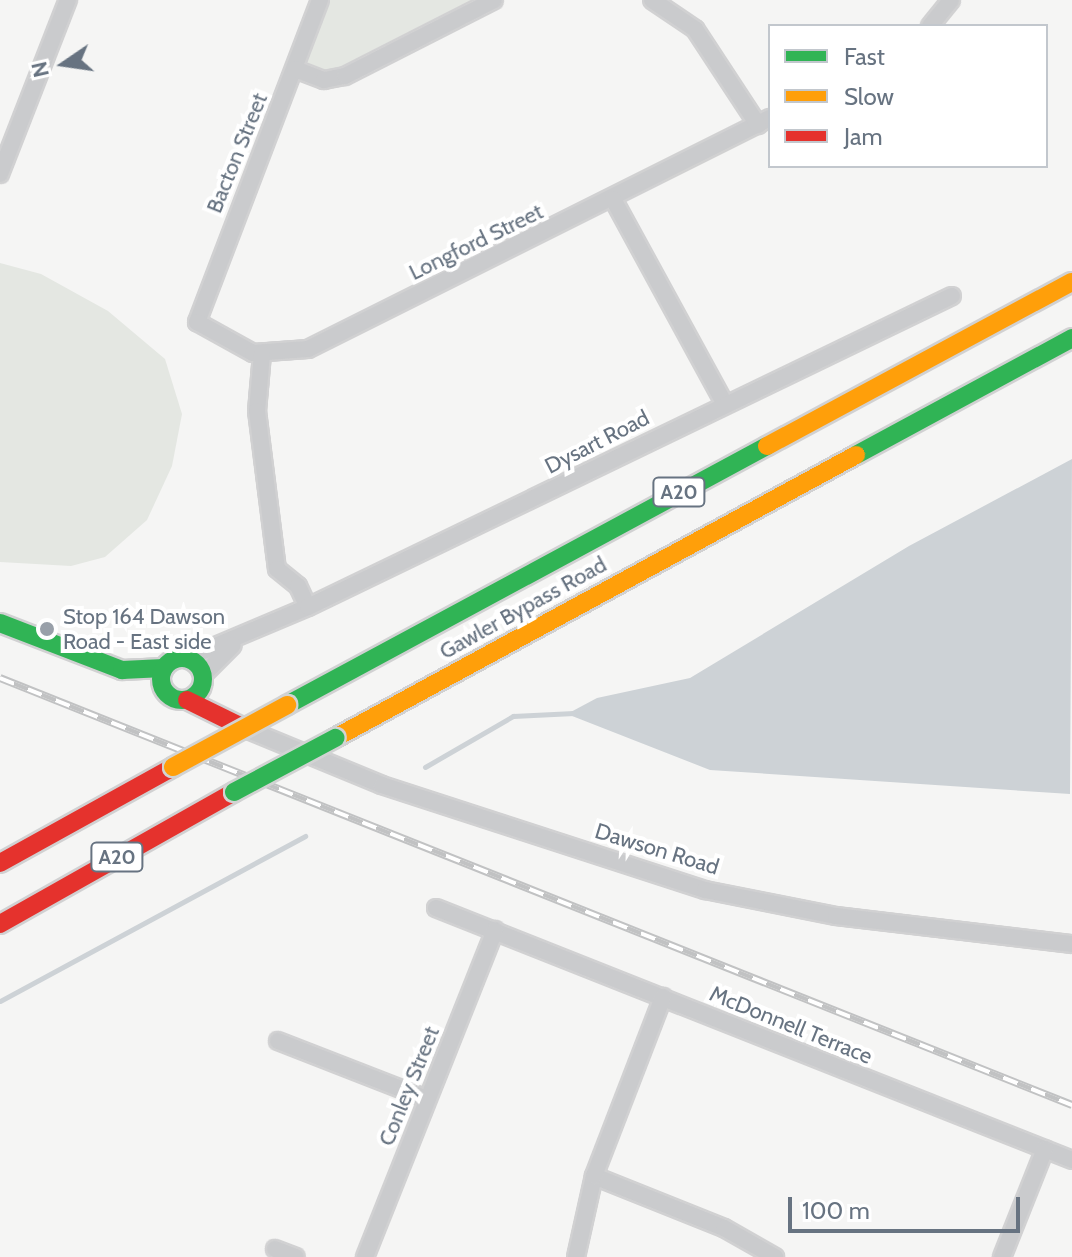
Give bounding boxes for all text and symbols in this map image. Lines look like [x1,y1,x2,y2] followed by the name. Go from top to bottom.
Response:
[24,24,104,104] north arrow
[768,24,1048,168] legend
[844,42,885,71] text: Fast
[25,59,55,80] text: N
[844,82,894,111] text: Slow
[201,89,273,217] street label: Bacton Street
[844,122,882,151] text: Jam
[405,198,547,286] street label: Longford Street
[540,404,654,480] street label: Dysart Road
[651,476,707,508] road number: A20
[435,551,611,665] street label: Gawler Bypass Road
[63,603,225,654] place label: Stop 164 Dawson Road - East side
[38,620,56,638] marker: Stop 164 Dawson Road - East side
[592,818,722,880] street label: Dawson Road
[89,841,145,873] road number: A20
[706,980,876,1070] street label: McDonnell Terrace
[373,1022,445,1150] street label: Conley Street
[792,1181,1024,1231] scale bar
[802,1196,870,1225] text: 100 m

